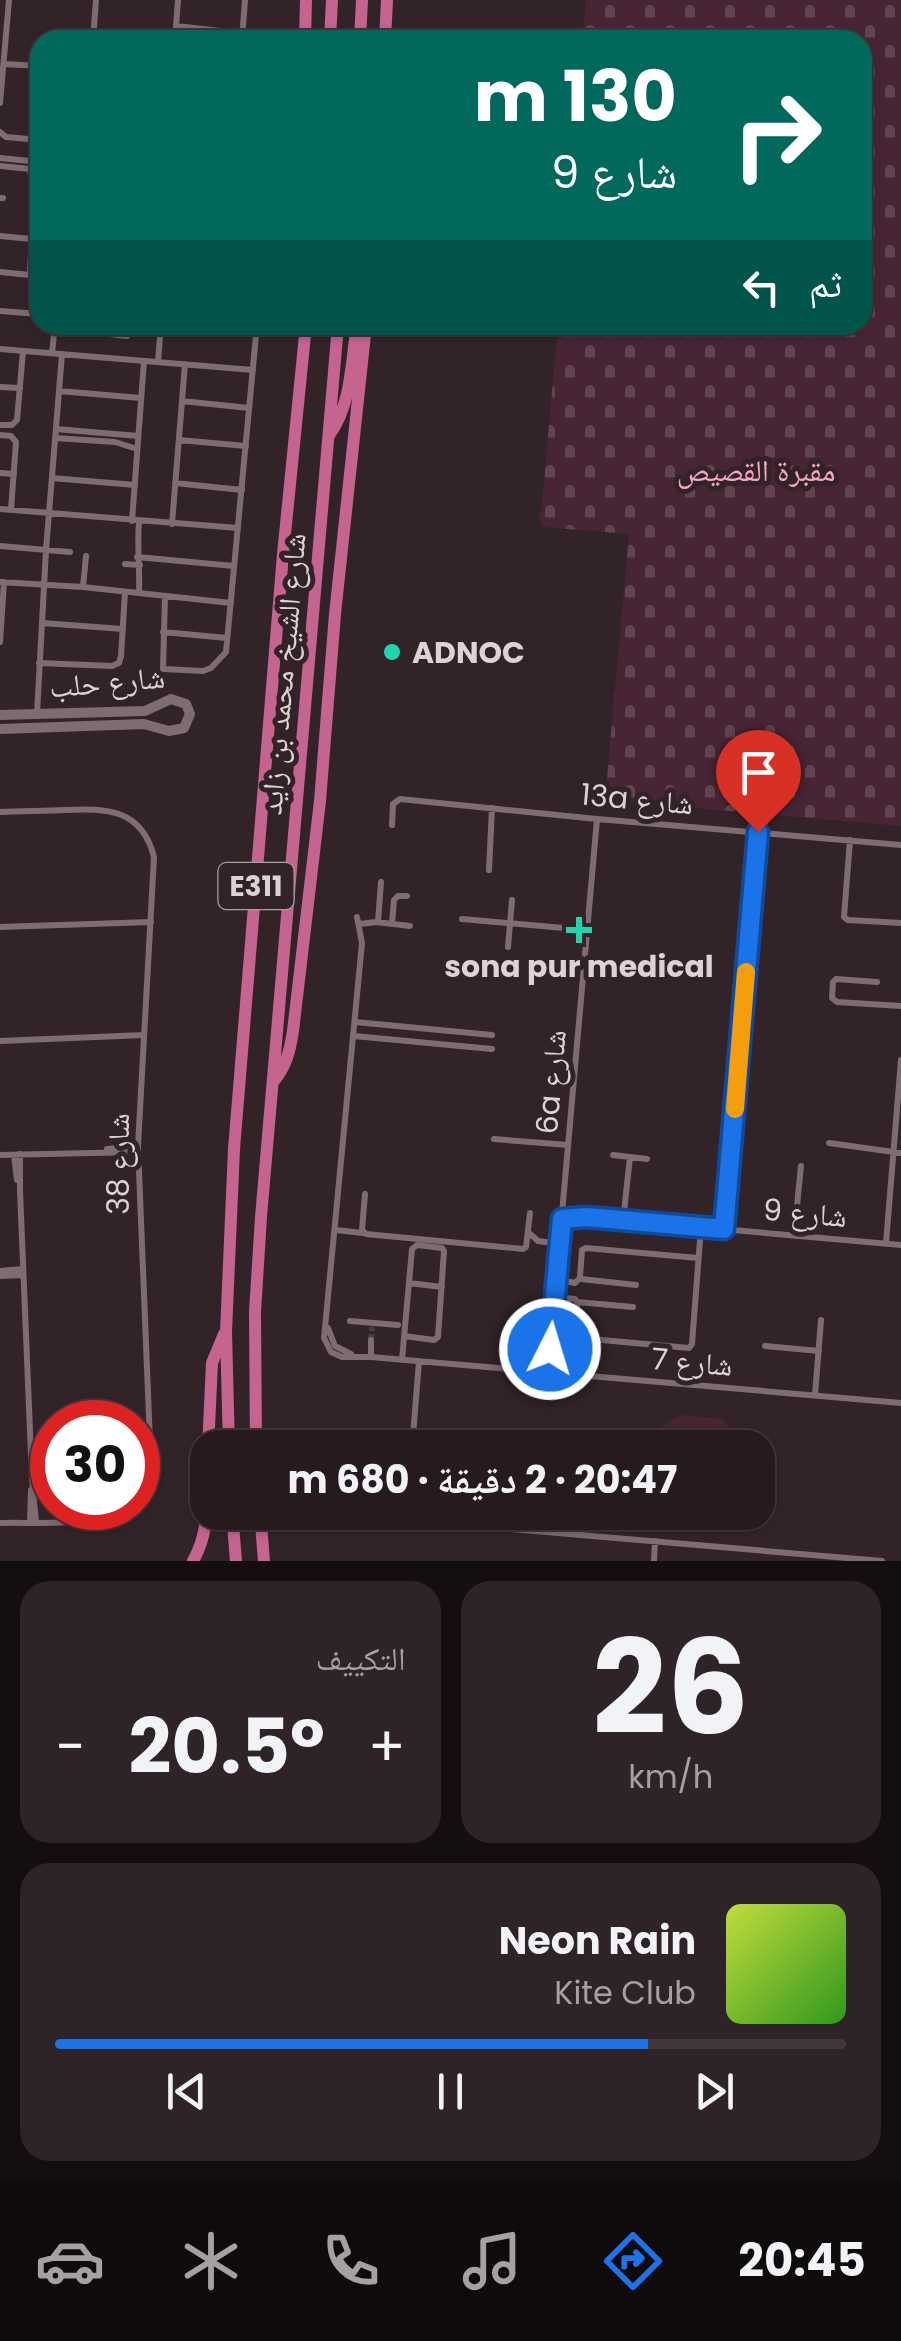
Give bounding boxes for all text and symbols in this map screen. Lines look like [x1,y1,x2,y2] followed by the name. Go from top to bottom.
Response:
[474,47,677,146] text: 130 m
[712,70,842,200] icon: right
[551,141,677,204] text: شارع 9
[809,257,842,310] text: ثم
[734,260,789,315] icon: left
[677,449,835,492] park label: مقبرة القصيص
[249,531,317,817] street label: شارع الشيخ محمد بن زايد
[412,631,525,674] place label: ADNOC
[381,641,403,663] marker: ADNOC
[47,656,167,708] street label: شارع حلب
[716,730,801,833] pin
[731,745,786,800] icon: arrive
[579,773,695,825] street label: 13a شارع
[218,863,294,909] road number: E311
[566,917,592,943] marker: sona pur medical
[444,945,714,988] place label: sona pur medical
[525,1028,577,1136] street label: 6a شارع
[97,1113,140,1215] street label: شارع 38
[761,1188,849,1238] street label: شارع 9
[498,1297,602,1401] position arrow
[650,1337,734,1387] street label: شارع 7
[30,1400,160,1530] speed limit sign: 30
[288,1453,677,1506] text: 20:47 · 2 دقيقة · 680 m
[592,1596,749,1779] text: 26
[316,1636,406,1681] text: التكييف
[128,1694,325,1799] text: 20.5°
[55,1708,85,1785] text: −
[368,1708,406,1785] text: +
[628,1754,713,1799] text: km/h
[499,1914,696,1967] text: Neon Rain
[554,1970,696,2015] text: Kite Club
[159,2064,214,2119] icon: previous
[423,2064,478,2119] icon: pause
[687,2064,742,2119] icon: next
[35,2226,105,2296] icon: car
[176,2226,246,2296] icon: climate
[316,2226,386,2296] icon: phone
[457,2226,527,2296] icon: music
[598,2226,668,2296] icon: directions
[738,2229,866,2292] text: 20:45

